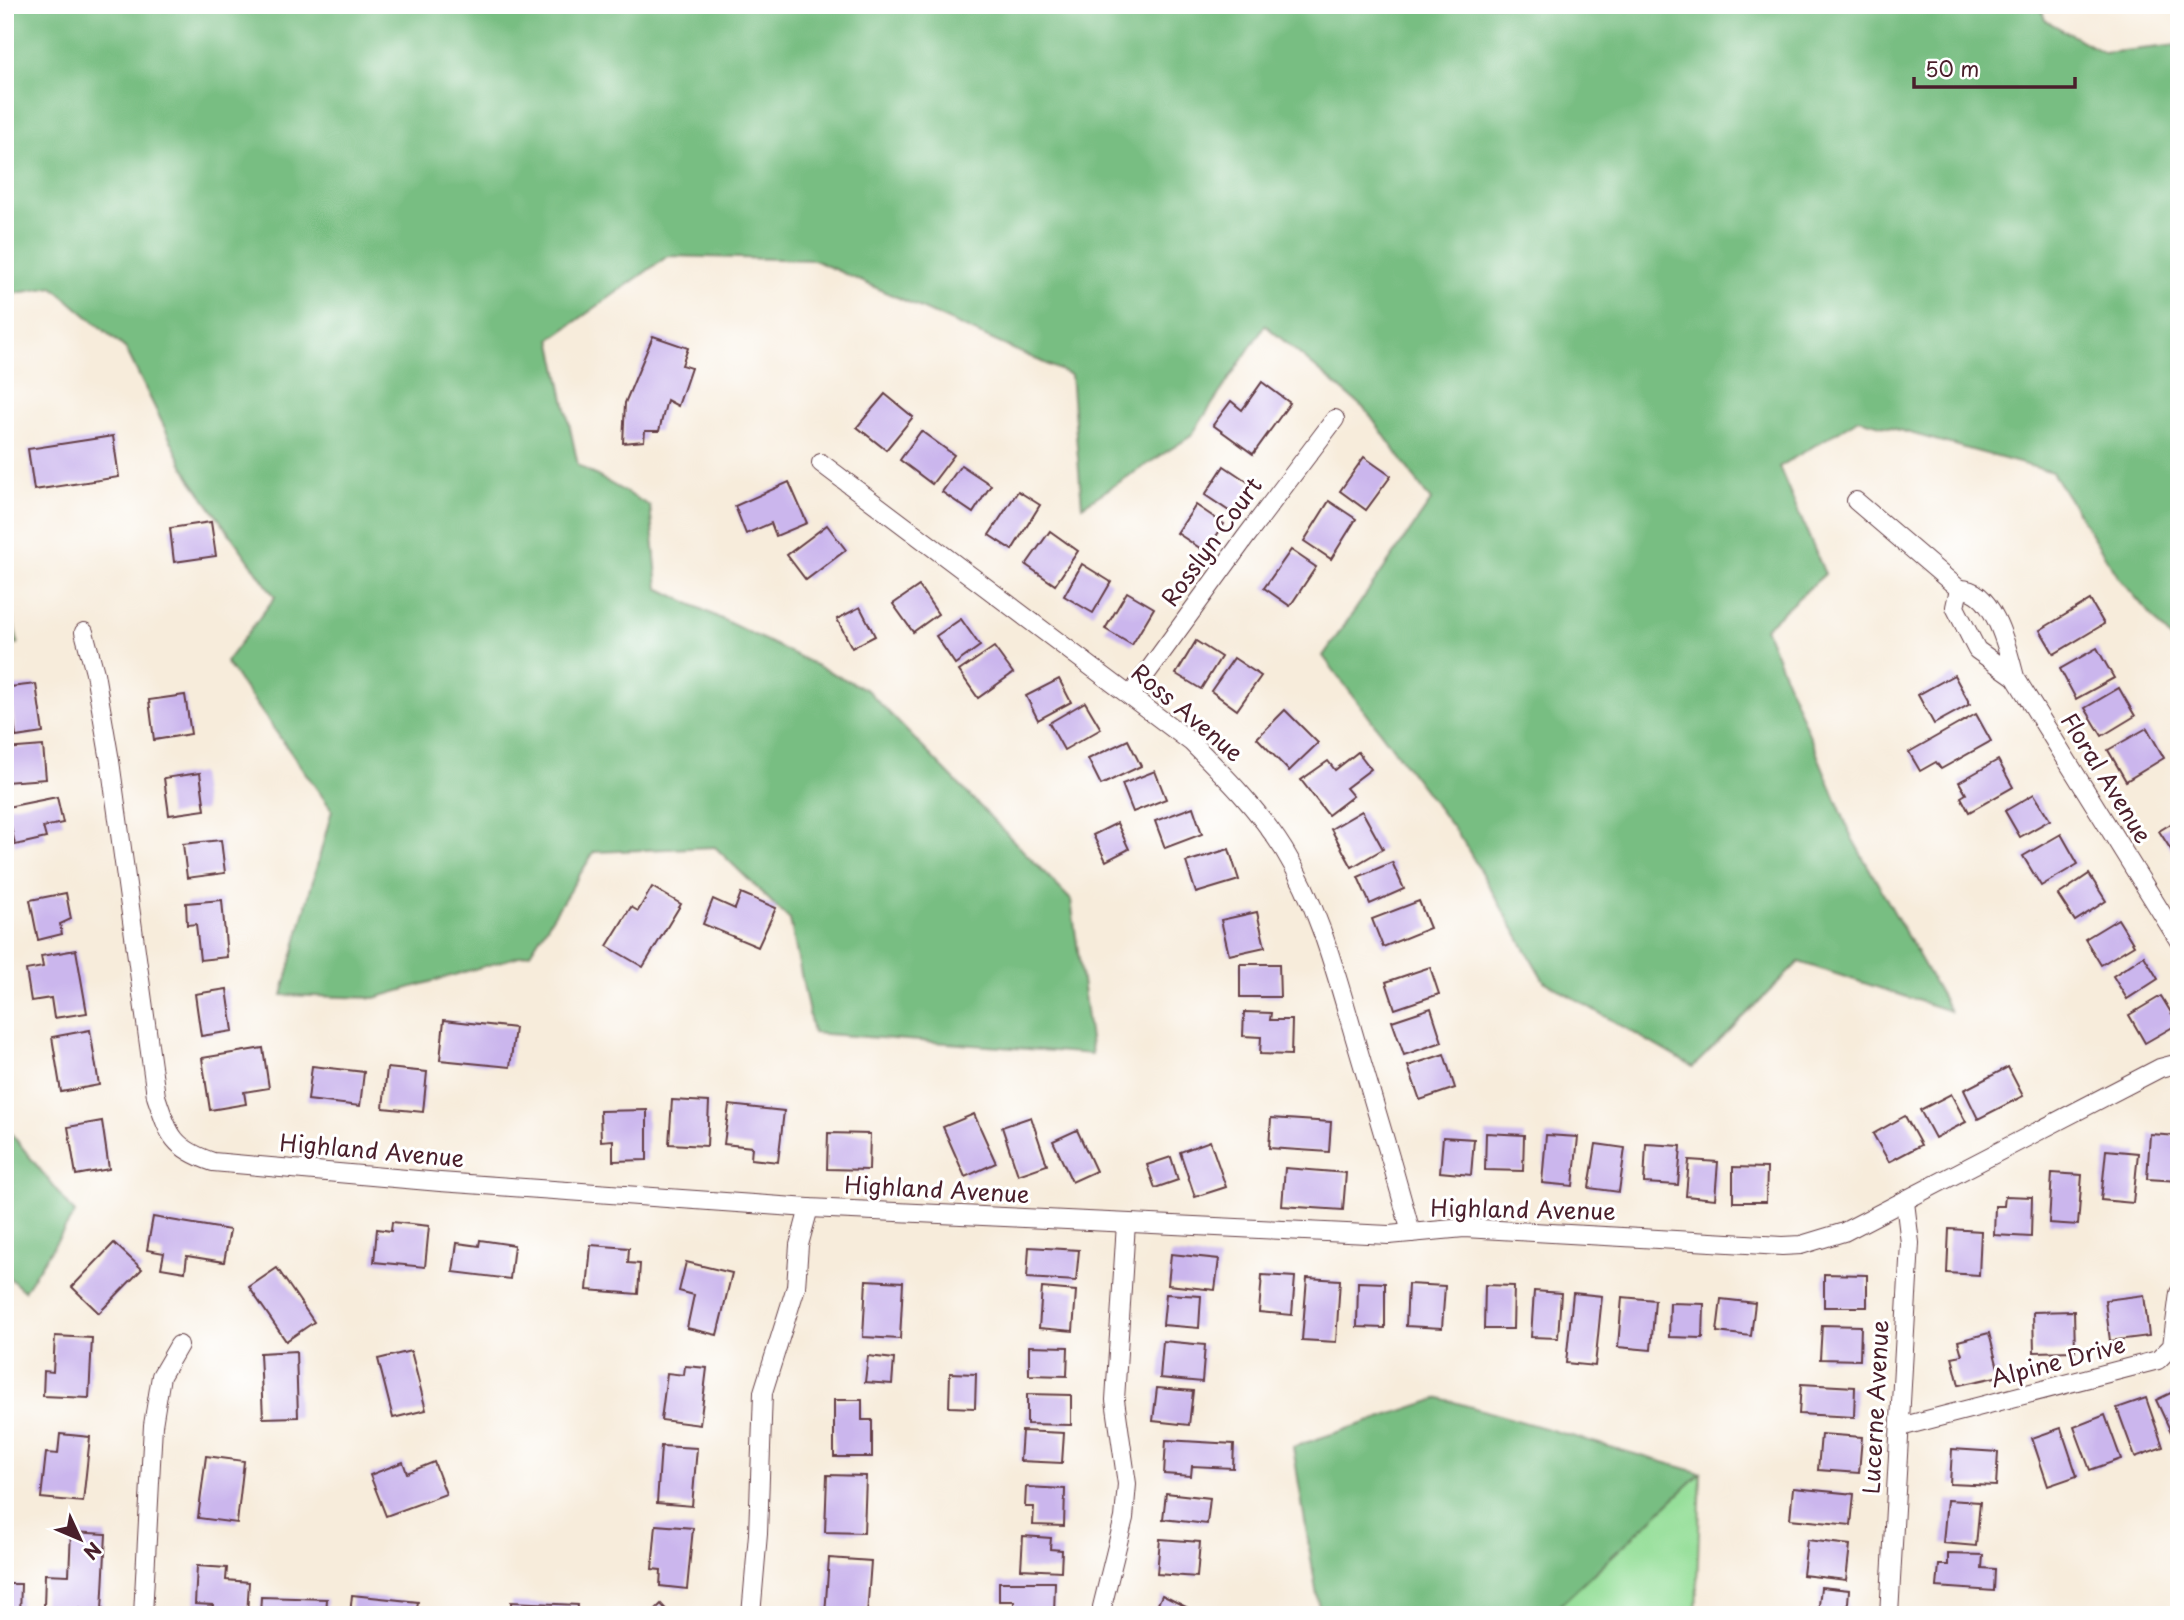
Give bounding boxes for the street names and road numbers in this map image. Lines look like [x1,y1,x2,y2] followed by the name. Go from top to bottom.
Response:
[1152,469,1270,613] street label: Rosslyn Court
[1124,654,1252,769] street label: Ross Avenue
[2053,705,2161,849] street label: Floral Avenue
[278,1124,466,1175] street label: Highland Avenue
[844,1166,1030,1211] street label: Highland Avenue
[1430,1189,1616,1228] street label: Highland Avenue
[1852,1319,1897,1495] street label: Lucerne Avenue
[1986,1326,2129,1395] street label: Alpine Drive

